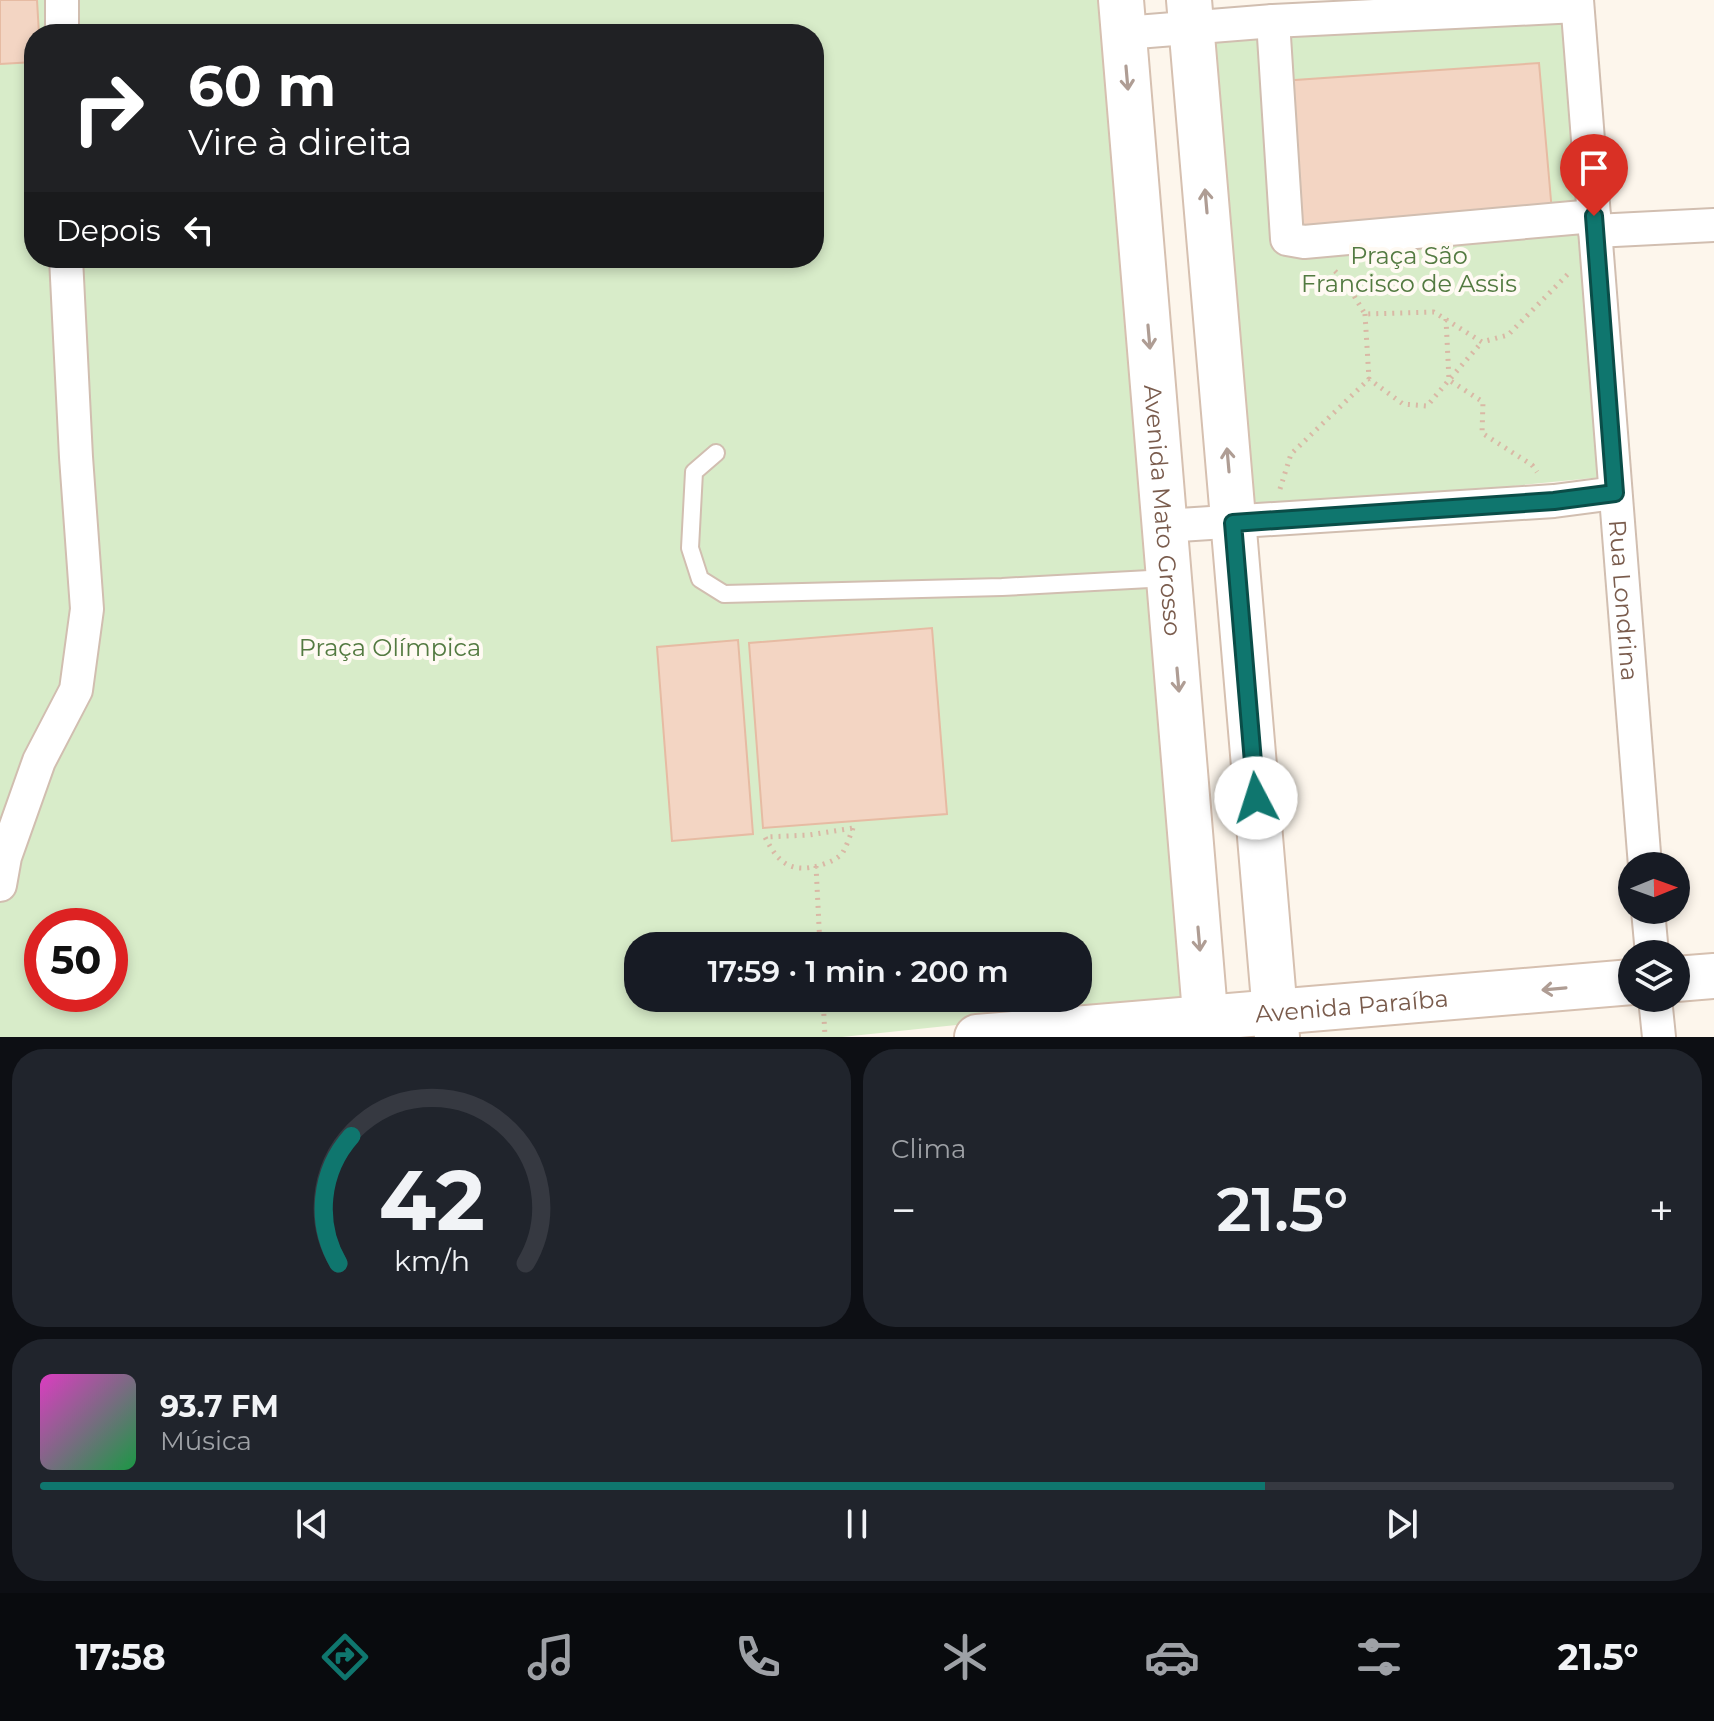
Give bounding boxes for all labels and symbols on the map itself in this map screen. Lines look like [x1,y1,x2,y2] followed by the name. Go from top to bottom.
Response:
[1120,64,1135,91] one-way arrow
[1560,134,1628,216] pin
[1198,188,1213,215] one-way arrow
[1301,241,1517,298] park label: Praça São Francisco de Assis
[1142,323,1157,350] one-way arrow
[1138,383,1188,637] street label: Avenida Mato Grosso
[1220,447,1235,474] one-way arrow
[1603,518,1645,682] street label: Rua Londrina
[299,633,481,662] park label: Praça Olímpica
[1171,666,1186,693] one-way arrow
[1214,756,1298,840] position arrow
[1618,852,1690,924] north arrow
[24,908,128,1012] speed limit sign: 50
[1192,925,1207,952] one-way arrow
[1541,982,1568,997] one-way arrow
[1254,983,1450,1028] street label: Avenida Paraíba

